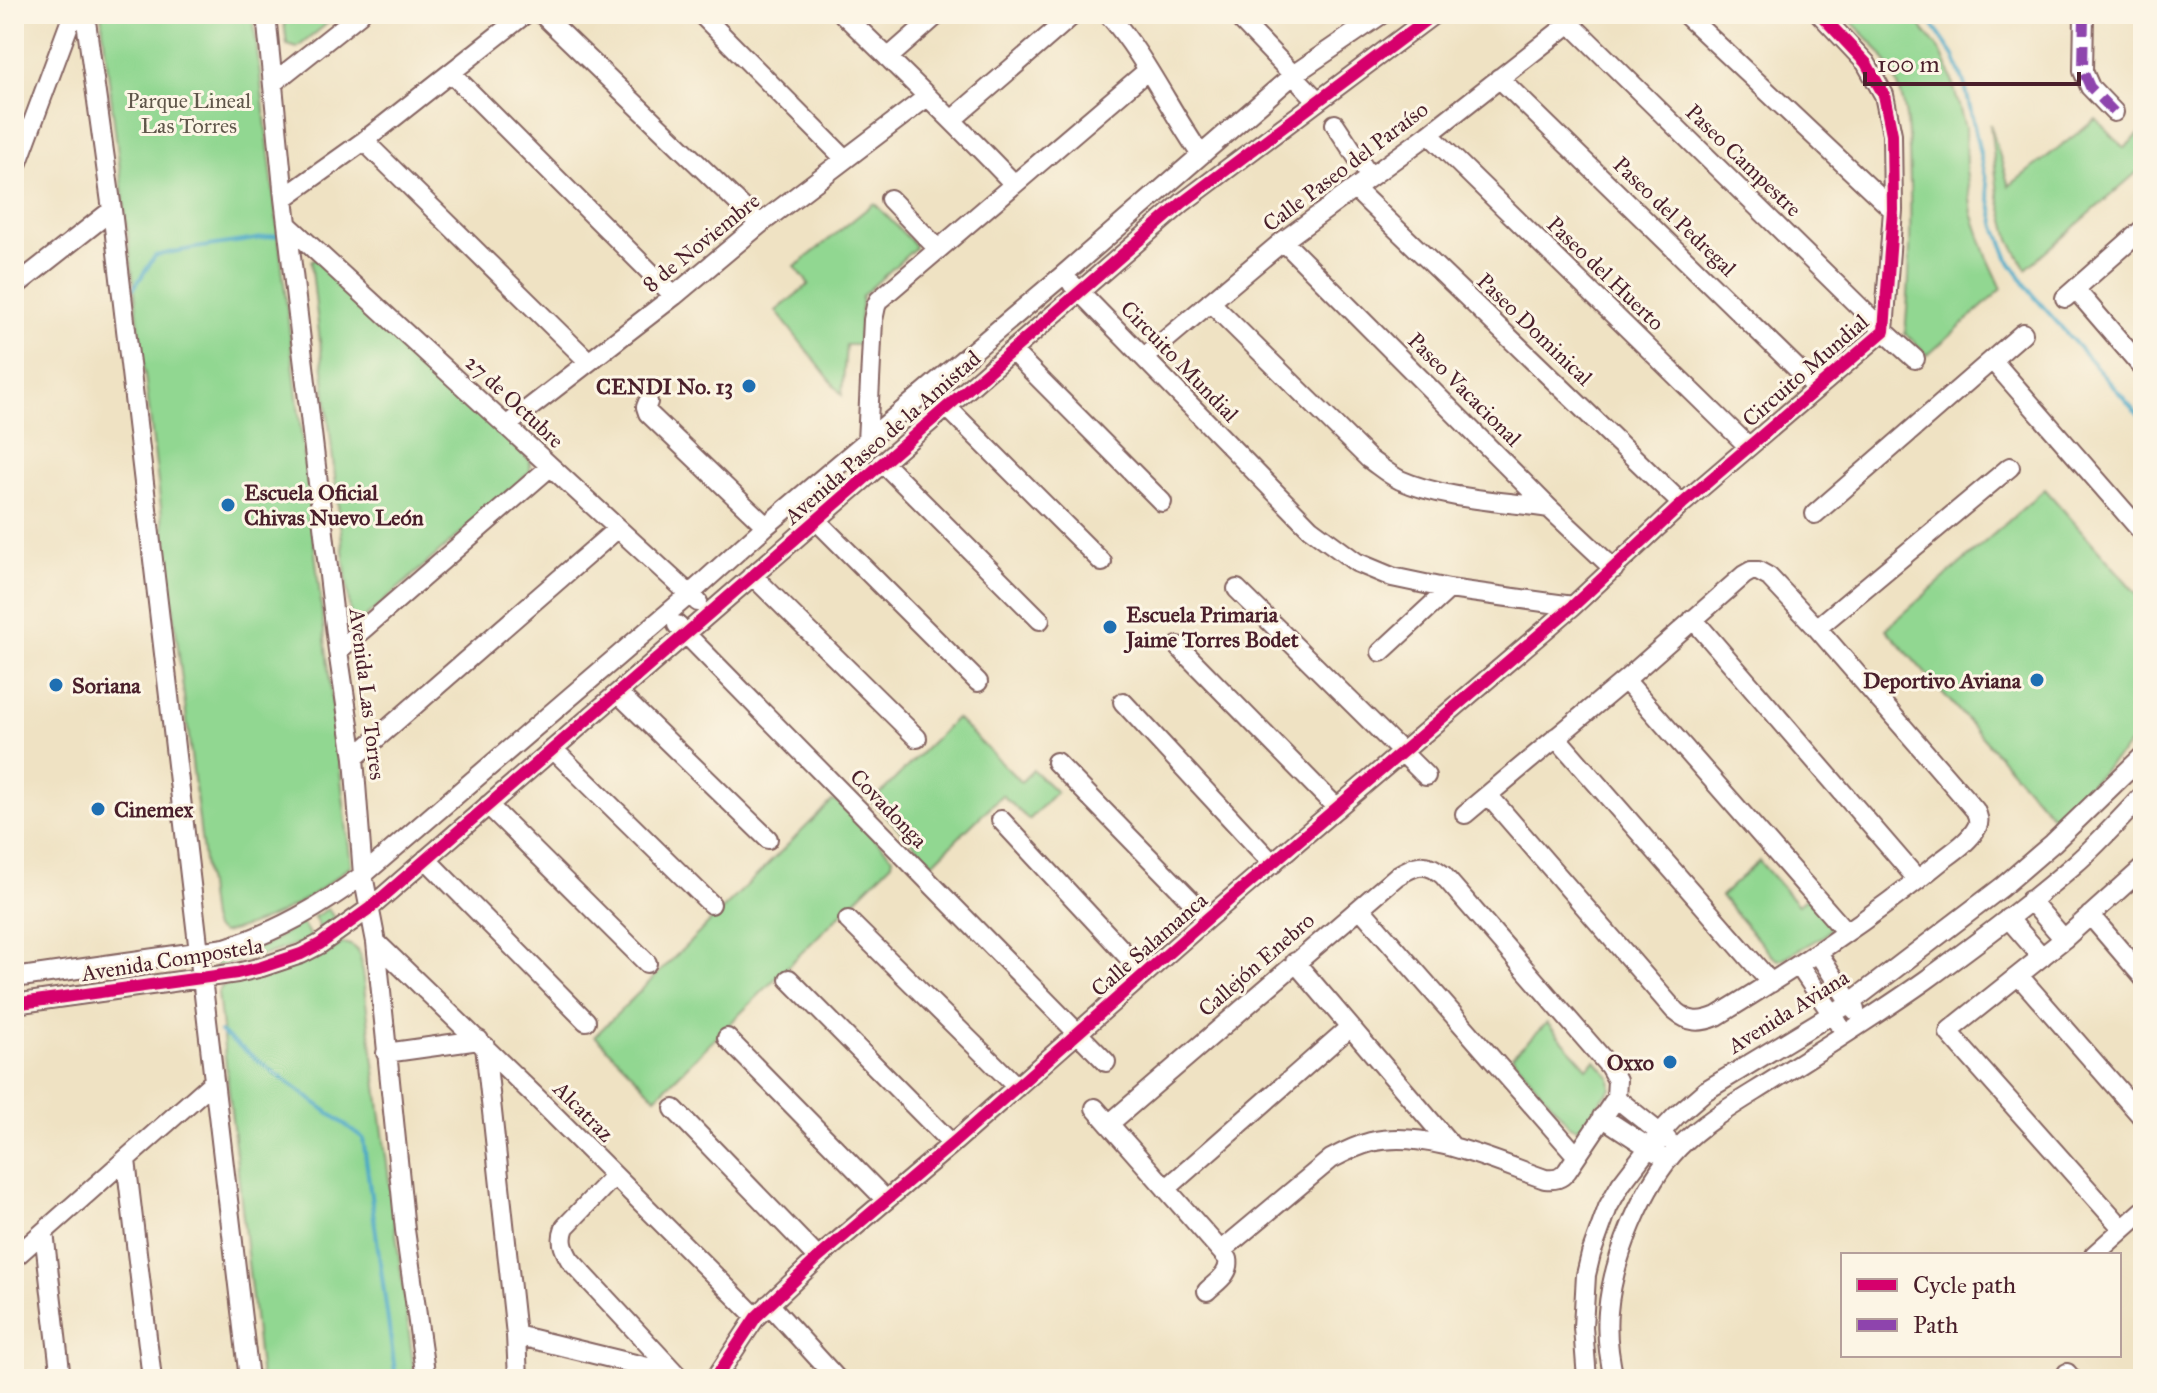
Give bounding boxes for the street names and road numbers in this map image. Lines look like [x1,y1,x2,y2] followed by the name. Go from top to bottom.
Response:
[1257,95,1433,237] street label: Calle Paseo del Paraíso
[1680,98,1807,222] street label: Paseo Campestre
[1608,151,1742,282] street label: Paseo del Pedregal
[637,187,765,298] street label: 8 de Noviembre
[1541,211,1670,336] street label: Paseo del Huerto
[1471,268,1598,391] street label: Paseo Dominical
[1115,295,1244,428] street label: Circuito Mundial
[1737,308,1874,433] street label: Circuito Mundial
[1402,327,1527,452] street label: Paseo Vacacional
[778,345,986,531] street label: Avenida Paseo de la Amistad
[460,349,570,454] street label: 27 de Octubre
[343,606,391,781] street label: Avenida Las Torres
[844,763,933,854] street label: Covadonga
[1086,886,1214,1002] street label: Calle Salamanca
[1193,907,1320,1022] street label: Callejón Enebro
[78,932,265,987] street label: Avenida Compostela
[1722,963,1854,1060] street label: Avenida Aviana
[547,1075,620,1147] street label: Alcatraz

